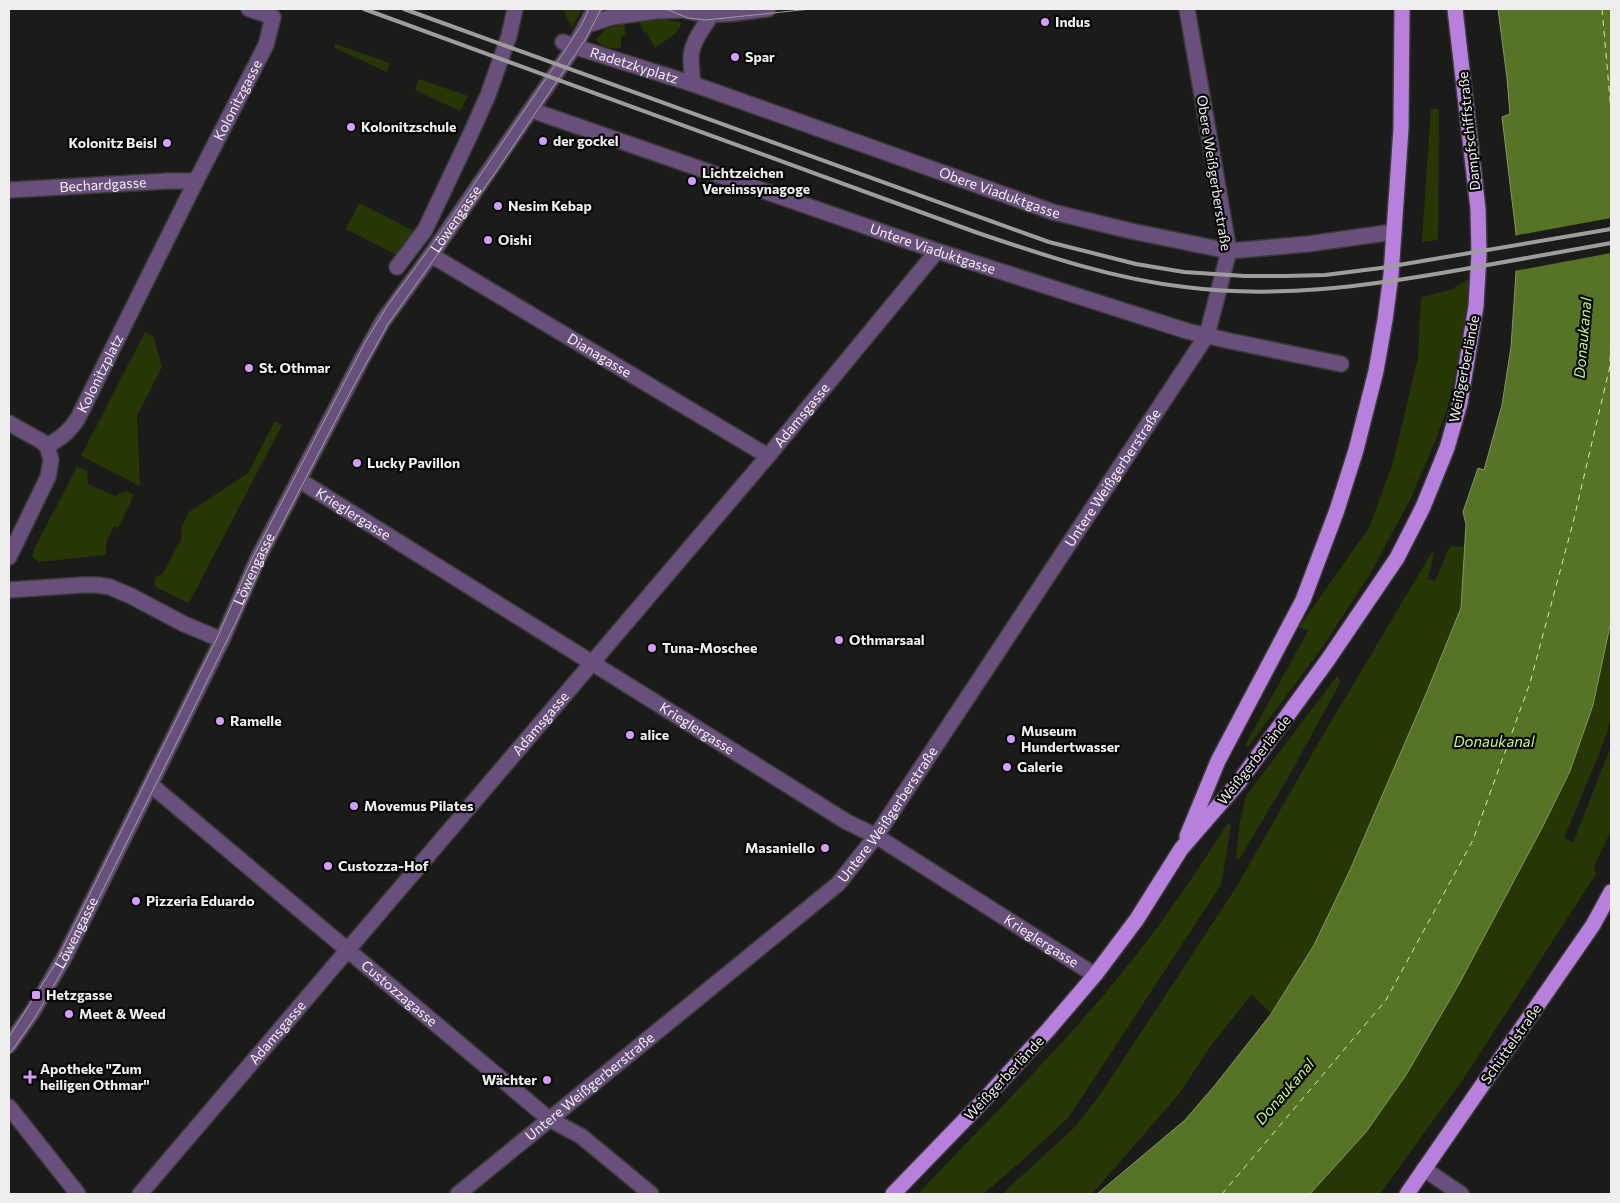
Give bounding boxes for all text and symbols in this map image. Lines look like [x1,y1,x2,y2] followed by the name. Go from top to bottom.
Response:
[1055,13,1091,30] place label: Indus
[1039,16,1051,28] marker: Indus
[588,43,681,87] street label: Radetzkyplatz
[745,48,775,65] place label: Spar
[729,51,741,63] marker: Spar
[209,57,265,143] street label: Kolonitzgasse
[1454,71,1483,191] street label: Dampfschiffstraße
[1194,94,1235,252] street label: Obere Weißgerberstraße
[361,118,456,135] place label: Kolonitzschule
[345,121,357,133] marker: Kolonitzschule
[553,132,619,149] place label: der gockel
[69,134,157,151] place label: Kolonitz Beisl
[537,135,549,147] marker: der gockel
[161,137,173,149] marker: Kolonitz Beisl
[937,163,1062,221] street label: Obere Viaduktgasse
[702,164,810,197] place label: Lichtzeichen Vereinssynagoge
[59,173,147,195] street label: Bechardgasse
[686,175,698,187] marker: Lichtzeichen Vereinssynagoge
[426,182,484,255] street label: Löwengasse
[508,197,592,214] place label: Nesim Kebap
[492,200,504,212] marker: Nesim Kebap
[868,219,998,277] street label: Untere Viaduktgasse
[498,231,532,248] place label: Oishi
[482,234,494,246] marker: Oishi
[1570,296,1595,379] water label: Donaukanal
[1445,314,1482,424] street label: Weißgerberlände
[565,329,635,381] street label: Dianagasse
[73,331,126,415] street label: Kolonitzplatz
[259,359,331,376] place label: St. Othmar
[243,362,255,374] marker: St. Othmar
[770,379,833,450] street label: Adamsgasse
[1061,405,1164,550] street label: Untere Weißgerberstraße
[367,454,460,471] place label: Lucky Pavillon
[351,457,363,469] marker: Lucky Pavillon
[313,484,394,543] street label: Krieglergasse
[229,530,278,607] street label: Löwengasse
[849,631,925,648] place label: Othmarsaal
[833,634,845,646] marker: Othmarsaal
[662,639,757,656] place label: Tuna-Moschee
[646,642,658,654] marker: Tuna-Moschee
[508,688,572,758] street label: Adamsgasse
[657,698,738,758] street label: Krieglergasse
[230,712,282,729] place label: Ramelle
[1213,712,1294,808] street label: Weißgerberlände
[214,715,226,727] marker: Ramelle
[1021,722,1120,755] place label: Museum Hundertwasser
[640,726,669,743] place label: alice
[624,729,636,741] marker: alice
[1453,732,1536,750] water label: Donaukanal
[1005,733,1017,745] marker: Museum Hundertwasser
[834,743,941,885] street label: Untere Weißgerberstraße
[1017,758,1063,775] place label: Galerie
[1001,761,1013,773] marker: Galerie
[364,797,474,814] place label: Movemus Pilates
[348,800,360,812] marker: Movemus Pilates
[745,839,815,856] place label: Masaniello
[819,842,831,854] marker: Masaniello
[338,857,429,874] place label: Custozza-Hof
[322,860,334,872] marker: Custozza-Hof
[146,892,255,909] place label: Pizzeria Eduardo
[51,894,101,971] street label: Löwengasse
[130,895,142,907] marker: Pizzeria Eduardo
[1001,911,1082,970] street label: Krieglergasse
[358,956,441,1030] street label: Custozzagasse
[46,986,112,1003] place label: Hetzgasse
[30,989,42,1001] marker: Hetzgasse
[245,997,309,1068] street label: Adamsgasse
[1477,1000,1545,1087] street label: Schüttelstraße
[79,1005,166,1022] place label: Meet & Weed
[63,1008,75,1020] marker: Meet & Weed
[521,1028,657,1144] street label: Untere Weißgerberstraße
[960,1032,1047,1123] street label: Weißgerberlände
[1251,1054,1318,1128] water label: Donaukanal
[40,1060,150,1093] place label: Apotheke "Zum heiligen Othmar"
[24,1071,36,1083] marker: Apotheke "Zum heiligen Othmar"
[482,1071,537,1088] place label: Wächter
[541,1074,553,1086] marker: Wächter

